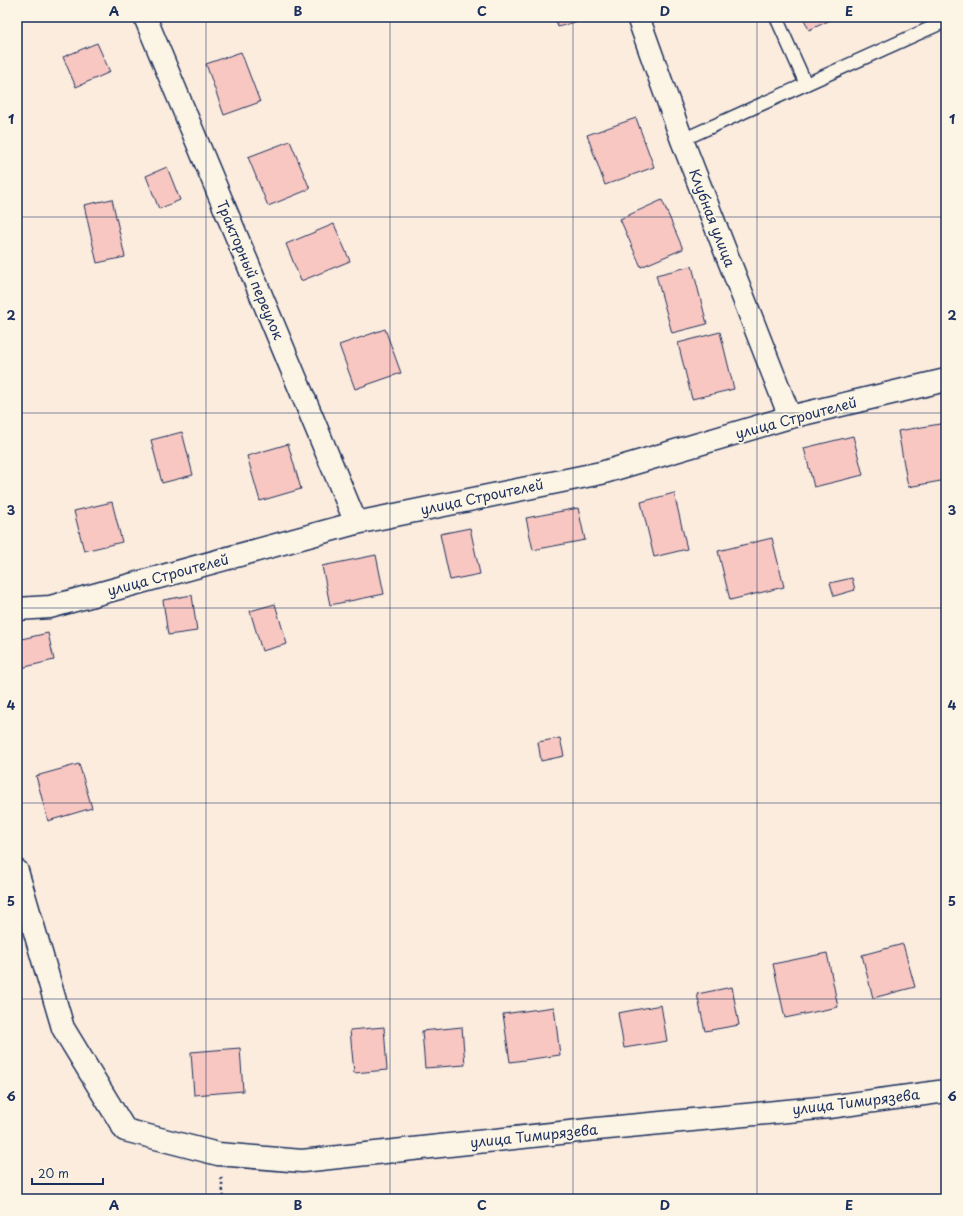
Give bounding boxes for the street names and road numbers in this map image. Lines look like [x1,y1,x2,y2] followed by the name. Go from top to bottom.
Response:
[684,165,741,270] street label: Клубная улица
[212,197,290,343] street label: Тракторный переулок
[733,391,859,444] street label: улица Строителей
[419,473,545,520] street label: улица Строителей
[105,548,231,601] street label: улица Строителей
[791,1083,921,1120] street label: улица Тимирязева
[469,1118,599,1153] street label: улица Тимирязева

